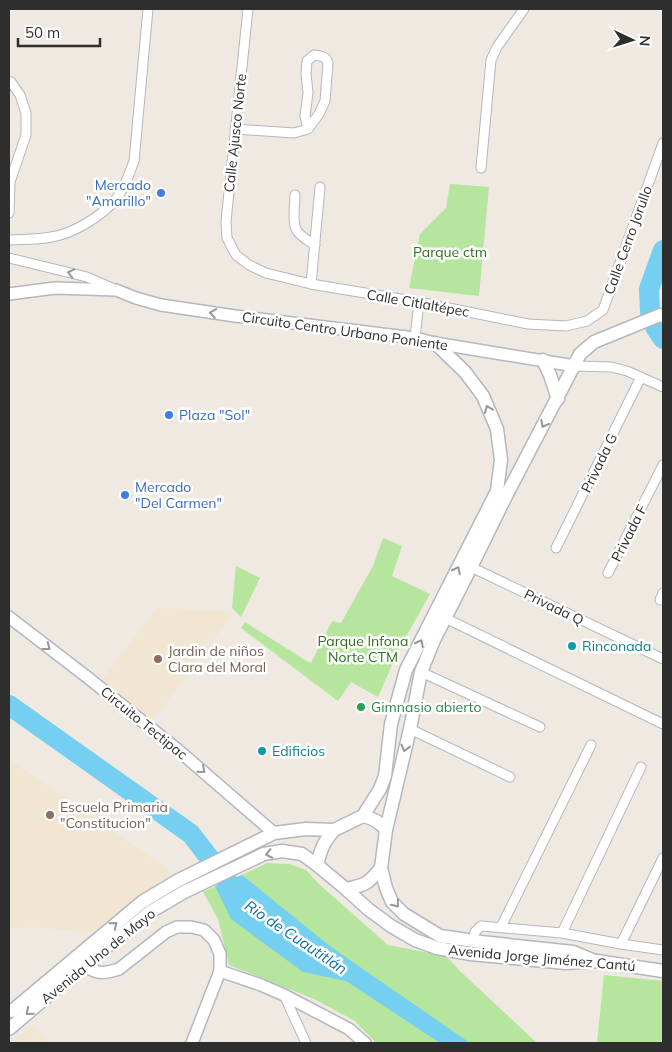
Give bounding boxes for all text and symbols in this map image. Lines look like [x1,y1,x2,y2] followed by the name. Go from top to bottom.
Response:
[18,15,100,47] scale bar
[607,15,657,65] north arrow
[25,23,60,42] text: 50 m
[636,35,654,47] text: N
[220,73,250,193] street label: Calle Ajusco Norte
[86,176,151,210] place label: Mercado "Amarillo"
[600,183,656,297] street label: Calle Cerro Jorullo
[155,187,167,199] marker: Mercado "Amarillo"
[413,243,487,261] park label: Parque ctm
[66,268,75,279] one-way arrow
[365,285,471,321] street label: Calle Citlaltépec
[209,308,217,319] one-way arrow
[241,308,449,354] street label: Circuito Centro Urbano Poniente
[484,405,495,414] one-way arrow
[179,406,250,424] place label: Plaza "Sol"
[163,409,175,421] marker: Plaza "Sol"
[540,419,550,428] one-way arrow
[577,430,621,496] street label: Privada G
[135,478,222,512] place label: Mercado "Del Carmen"
[119,489,131,501] marker: Mercado "Del Carmen"
[607,501,651,564] street label: Privada F
[451,566,461,575] one-way arrow
[521,585,587,629] street label: Privada Q
[318,632,408,666] park label: Parque Infona Norte CTM
[582,637,651,655] place label: Rinconada
[414,639,424,648] one-way arrow
[566,640,578,652] marker: Rinconada
[41,641,50,649] one-way arrow
[168,642,266,676] place label: Jardin de niños Clara del Moral
[152,653,164,665] marker: Jardin de niños Clara del Moral
[97,682,191,764] street label: Circuito Tectipac
[371,698,481,716] place label: Gimnasio abierto
[355,701,367,713] marker: Gimnasio abierto
[272,742,325,760] place label: Edificios
[400,743,411,752] one-way arrow
[256,745,268,757] marker: Edificios
[196,764,205,773] one-way arrow
[60,798,168,832] place label: Escuela Primaria "Constitucion"
[44,809,56,821] marker: Escuela Primaria "Constitucion"
[264,848,273,858] one-way arrow
[241,896,351,978] water label: Rio de Cuautitlán
[390,898,398,907] one-way arrow
[37,904,159,1008] street label: Avenida Uno de Mayo
[108,923,117,931] one-way arrow
[448,941,636,975] street label: Avenida Jorge Jiménez Cantú
[26,1006,35,1014] one-way arrow

